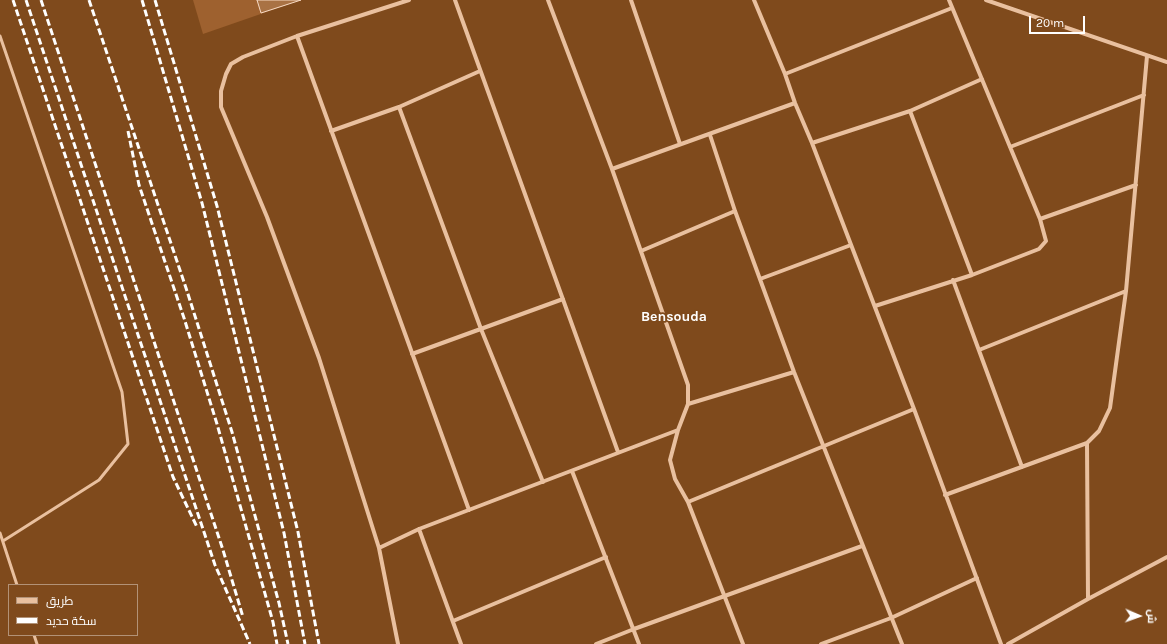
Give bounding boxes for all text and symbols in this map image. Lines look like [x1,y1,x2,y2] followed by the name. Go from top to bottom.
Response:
[1031,8,1087,34] scale bar
[1036,16,1064,30] text: 20 m
[641,309,707,325] district label: Bensouda
[8,584,138,636] legend
[46,594,73,608] text: طريق
[1119,596,1159,636] north arrow
[1145,609,1158,624] text: ش
[46,614,96,628] text: سكة حديد

